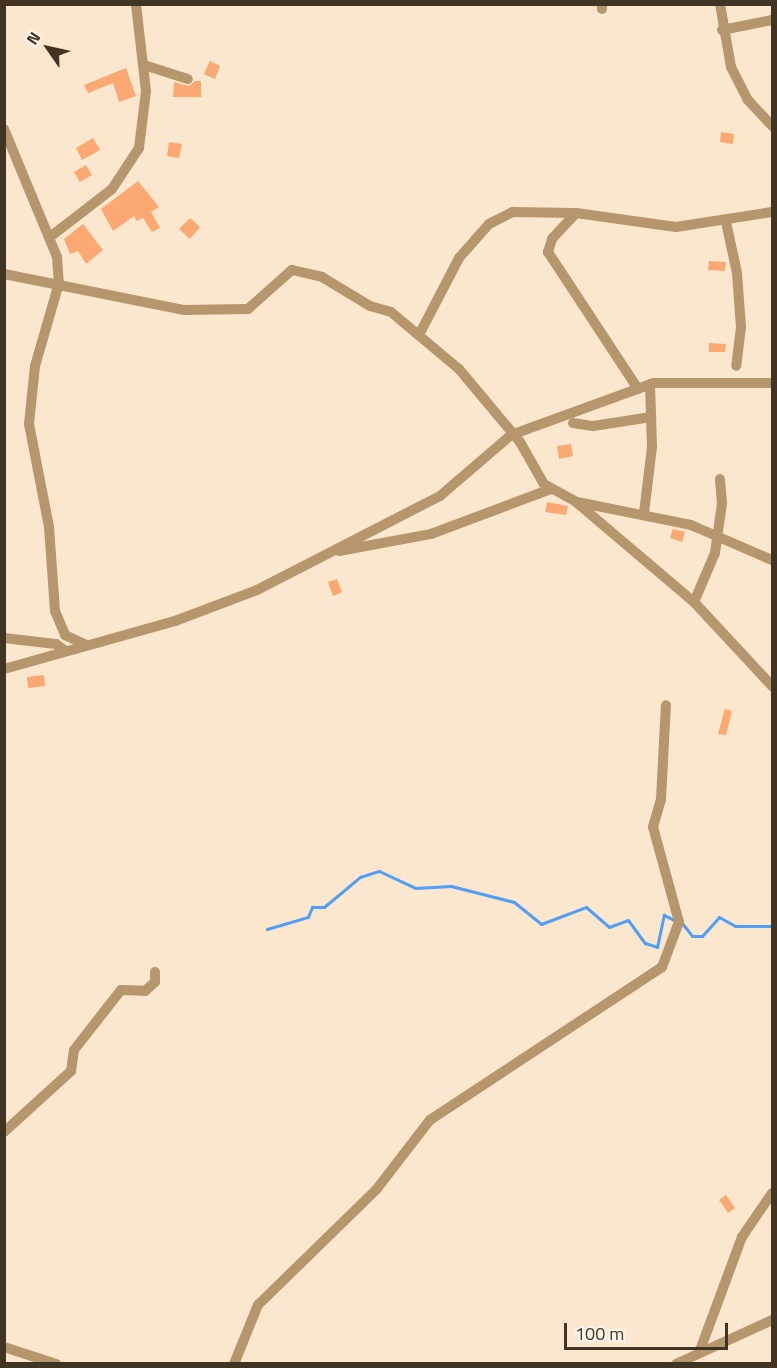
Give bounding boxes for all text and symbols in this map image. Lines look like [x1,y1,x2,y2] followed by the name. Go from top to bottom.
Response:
[18,18,78,78] north arrow
[20,27,46,49] text: N
[567,1311,730,1349] scale bar
[575,1320,624,1347] text: 100 m

